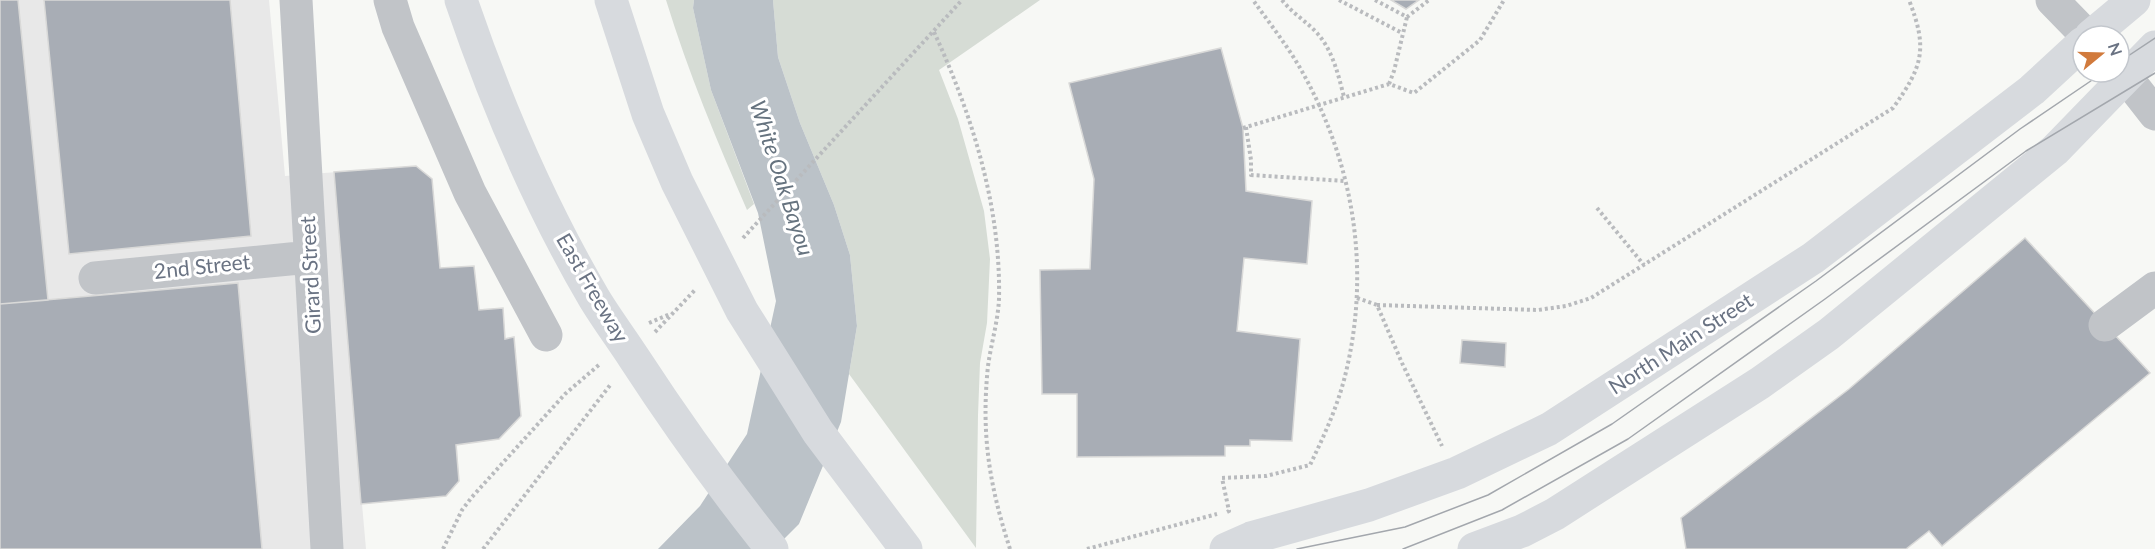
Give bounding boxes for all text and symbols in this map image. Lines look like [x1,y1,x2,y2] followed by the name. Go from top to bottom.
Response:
[2071,24,2131,84] north arrow
[2105,40,2127,58] text: N
[745,97,820,259] water label: White Oak Bayou
[294,215,325,335] street label: Girard Street
[552,228,635,347] street label: East Freeway
[153,248,252,283] street label: 2nd Street
[1603,287,1757,399] street label: North Main Street

